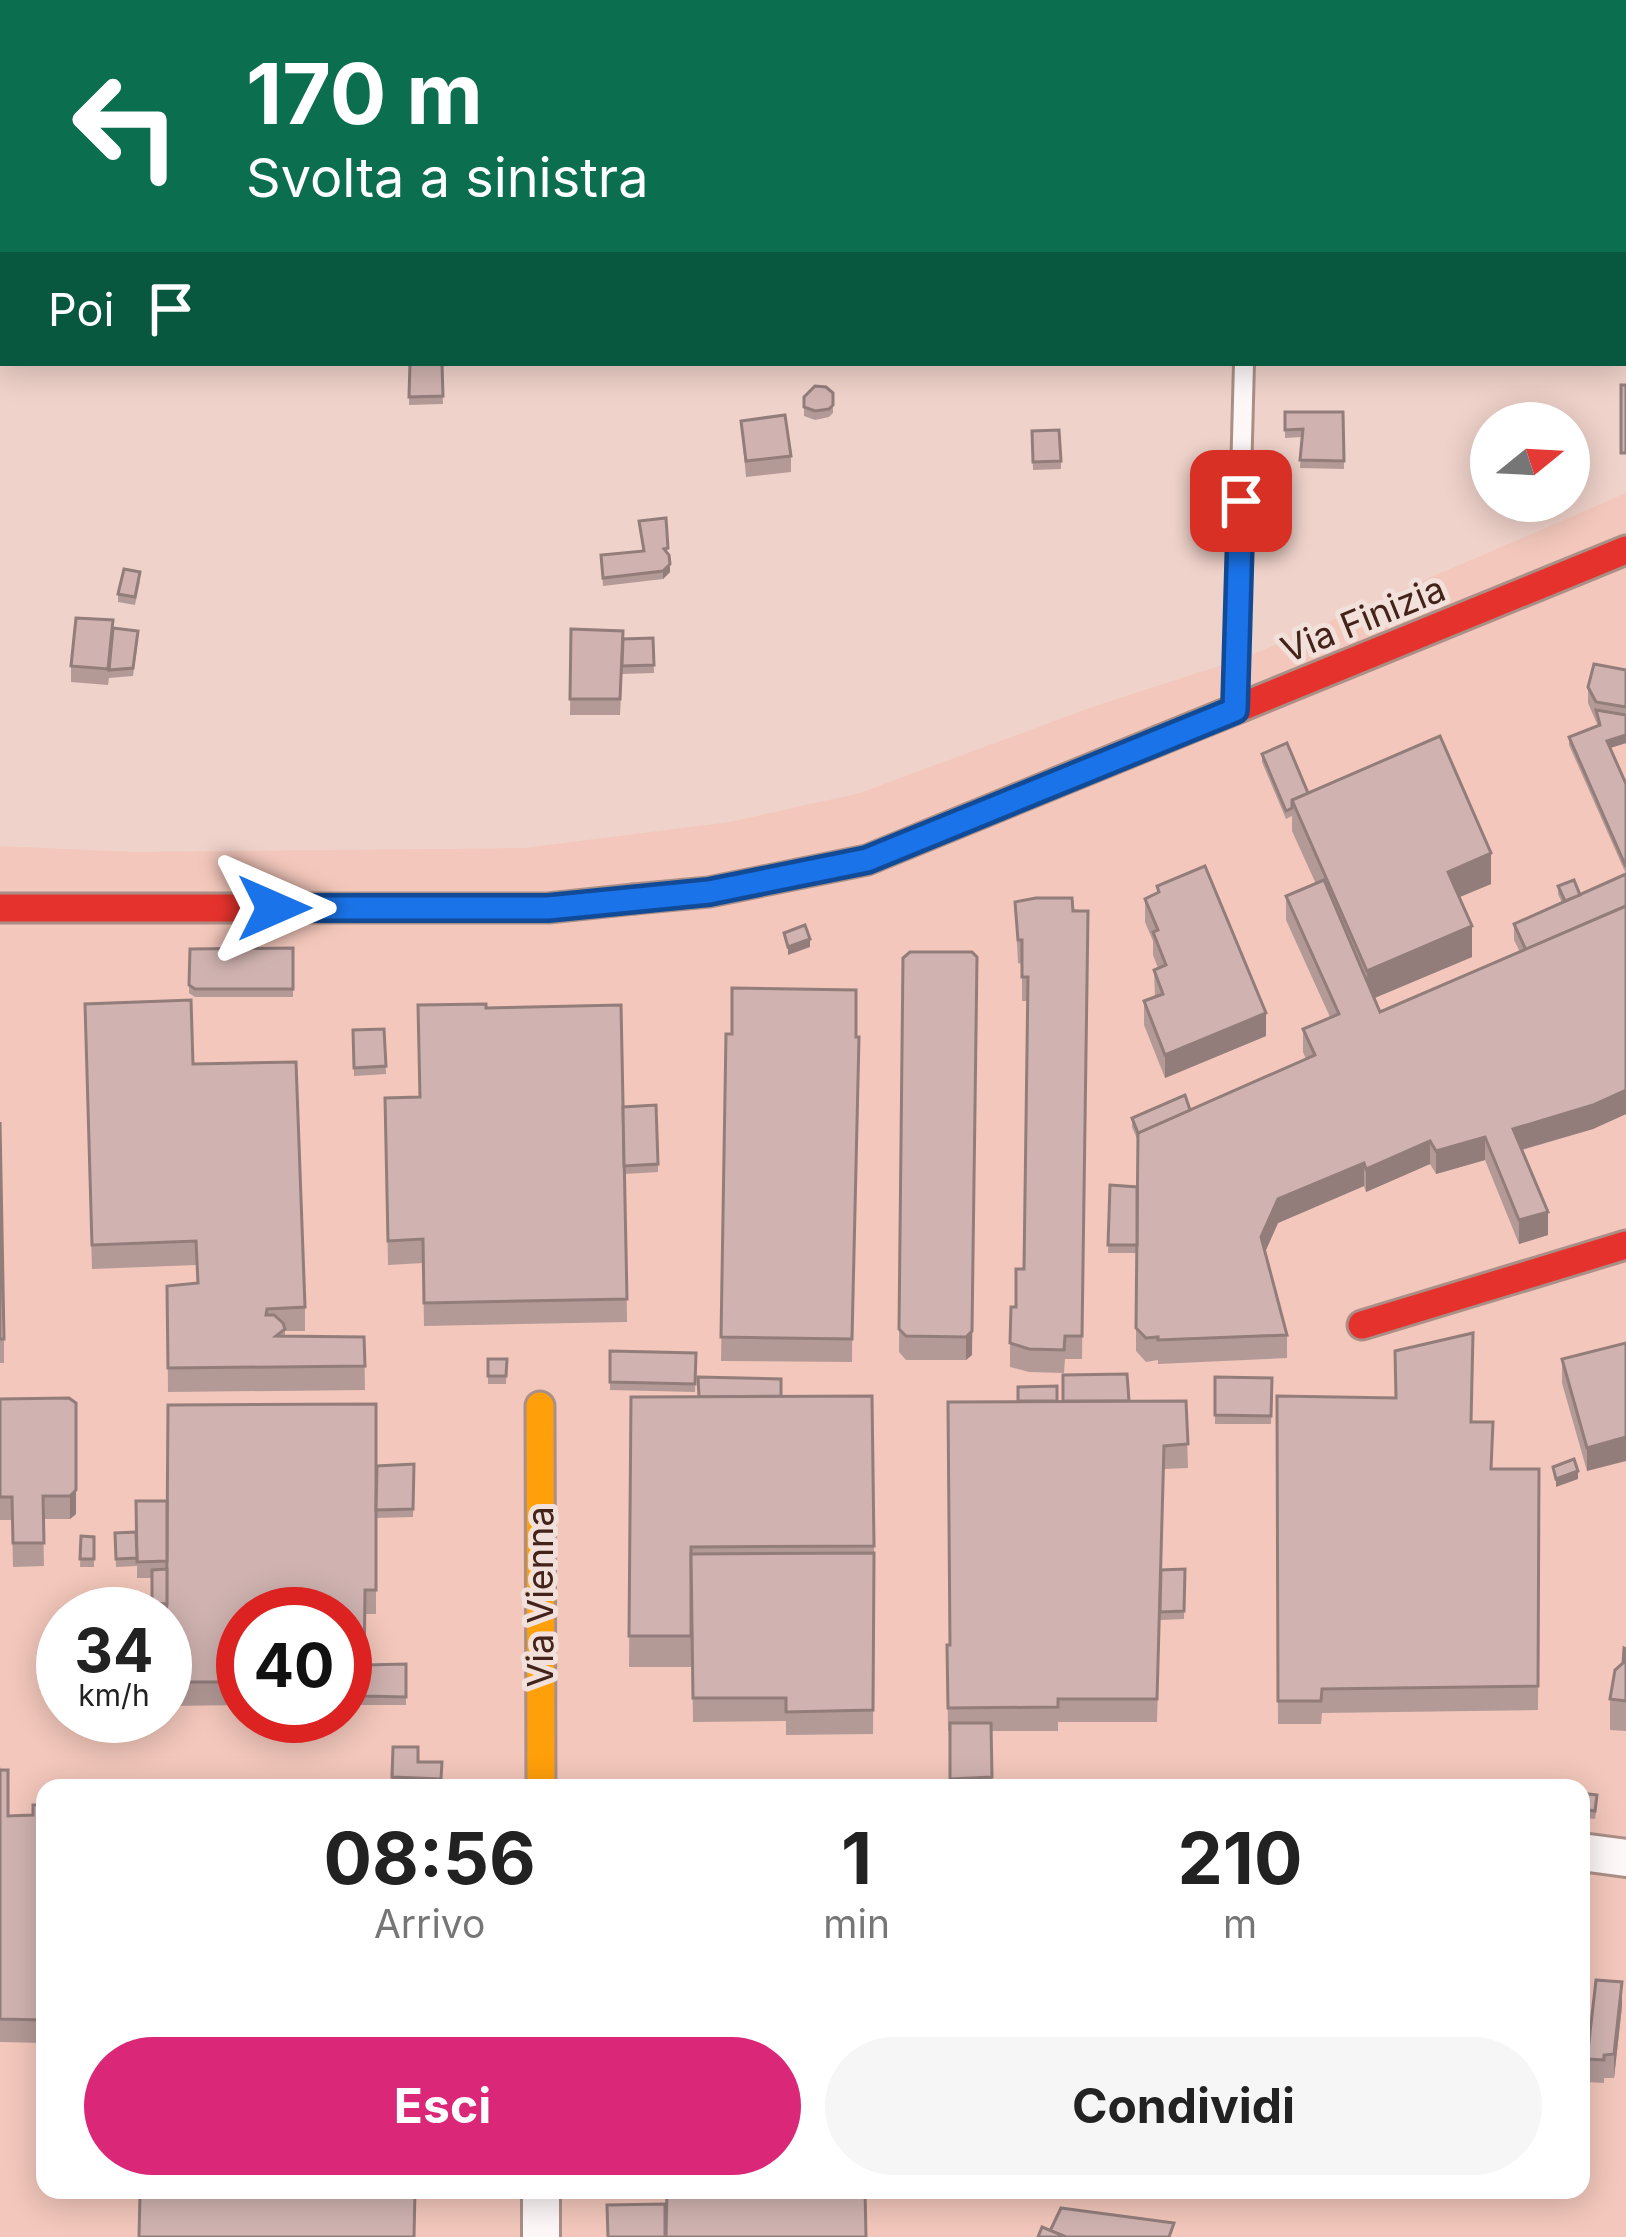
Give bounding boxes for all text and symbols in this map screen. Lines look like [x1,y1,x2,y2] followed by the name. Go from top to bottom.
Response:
[246,43,483,144] text: 170 m
[48,48,204,204] icon: left
[246,145,649,210] text: Svolta a sinistra
[138,276,204,342] icon: arrive
[48,282,114,337] text: Poi
[1470,402,1590,522] north arrow
[1470,402,1590,522] map controls
[1190,450,1292,552] pin
[1208,468,1274,534] icon: arrive
[1275,566,1451,672] street label: Via Finizia
[211,845,337,971] position arrow
[518,1506,562,1688] street label: Via Vienna
[216,1587,372,1743] speed limit sign: 40
[74,1614,154,1686] text: 34
[78,1677,150,1713] text: km/h
[324,1814,536,1901] text: 08:56
[841,1814,872,1901] text: 1
[1178,1814,1302,1901] text: 210
[374,1900,485,1947] text: Arrivo
[823,1900,890,1947] text: min
[1223,1900,1257,1947] text: m
[84,2037,801,2175] button: Esci
[825,2037,1542,2175] button: Condividi

